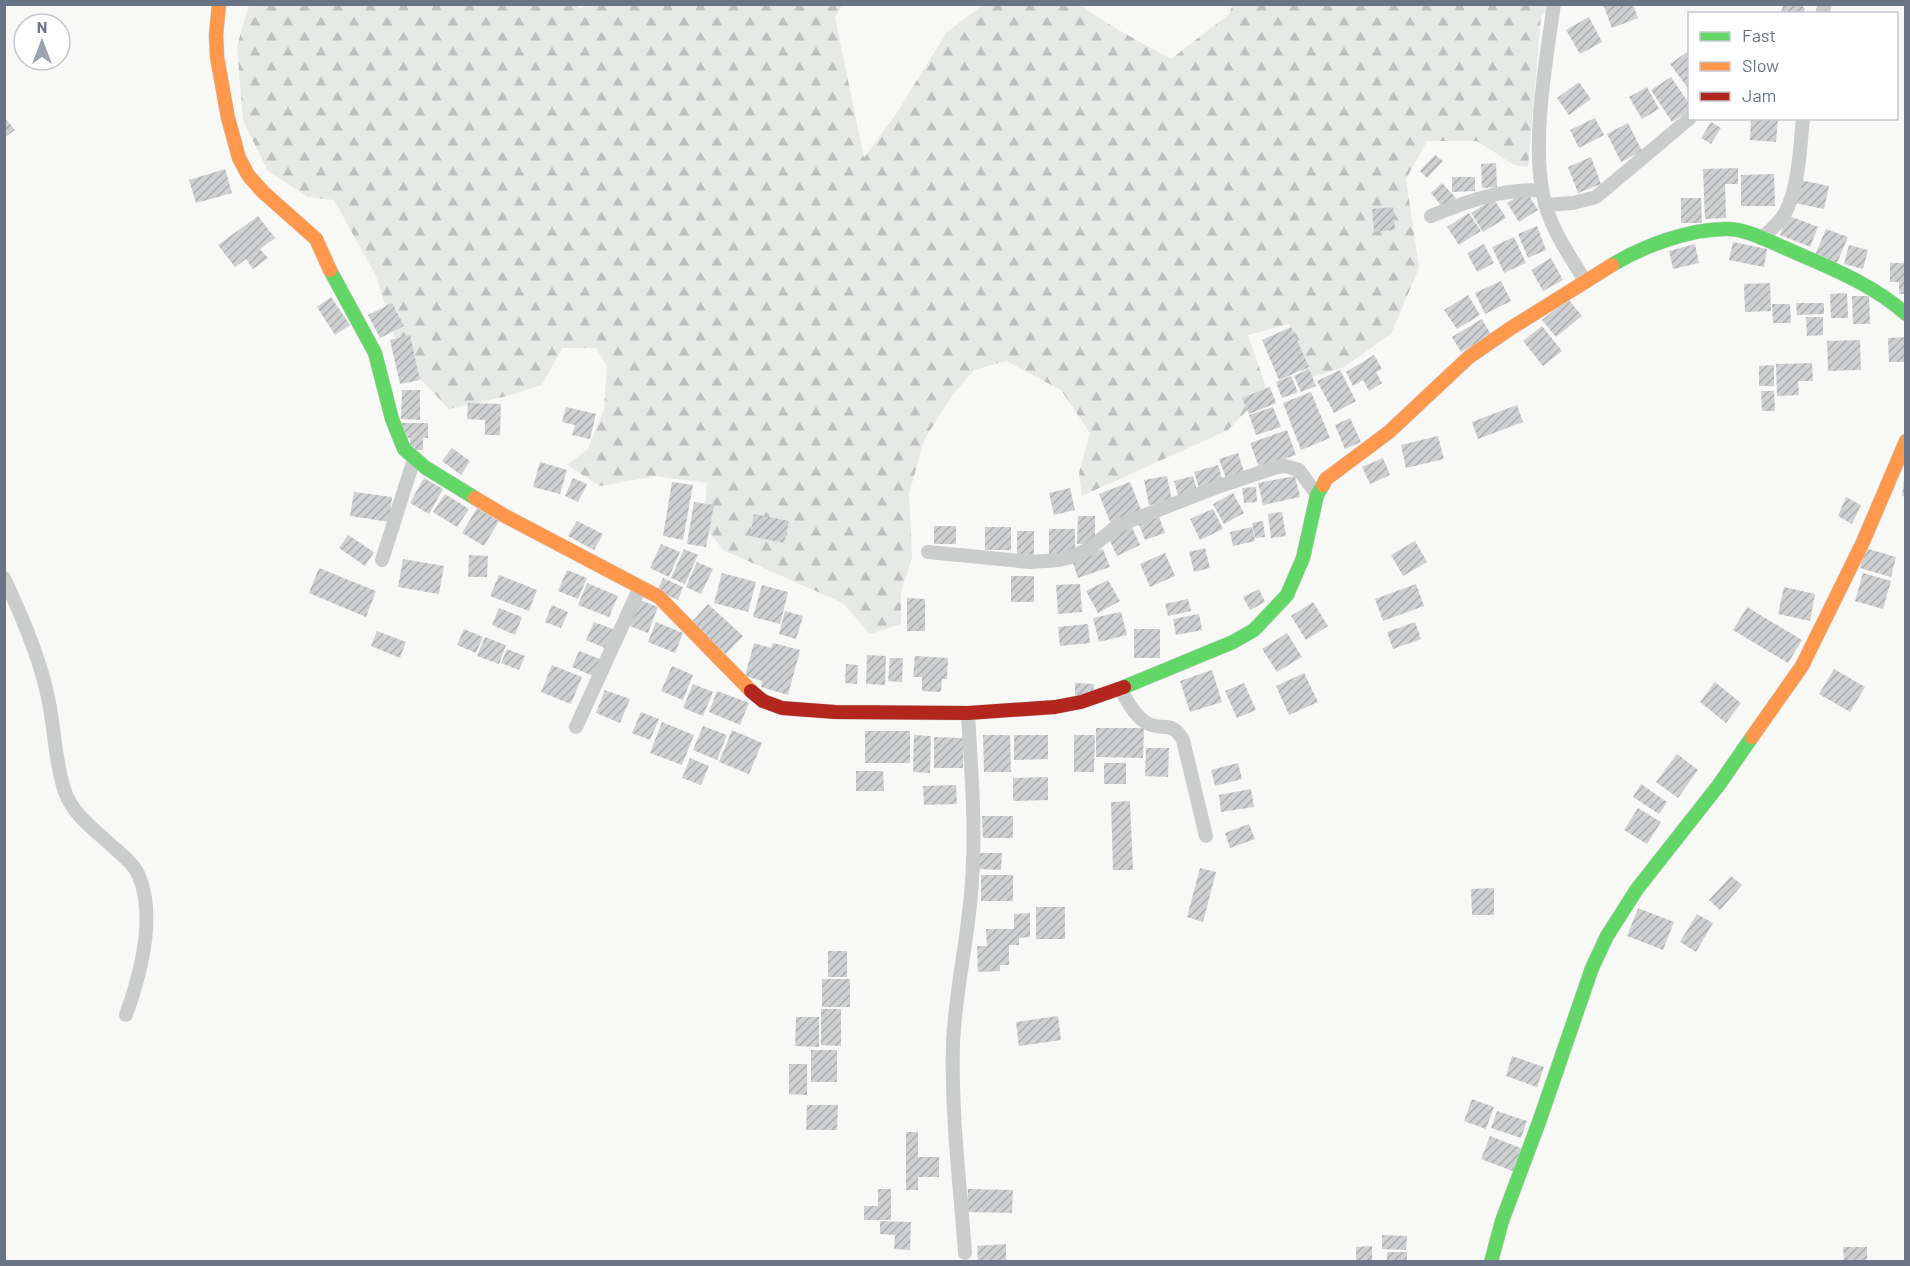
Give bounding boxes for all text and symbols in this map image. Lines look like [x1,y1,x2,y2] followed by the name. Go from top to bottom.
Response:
[12,12,72,72] north arrow
[1688,12,1898,120] legend
[37,17,47,36] text: N
[1742,24,1776,46] text: Fast
[1742,54,1779,76] text: Slow
[1742,84,1776,106] text: Jam

